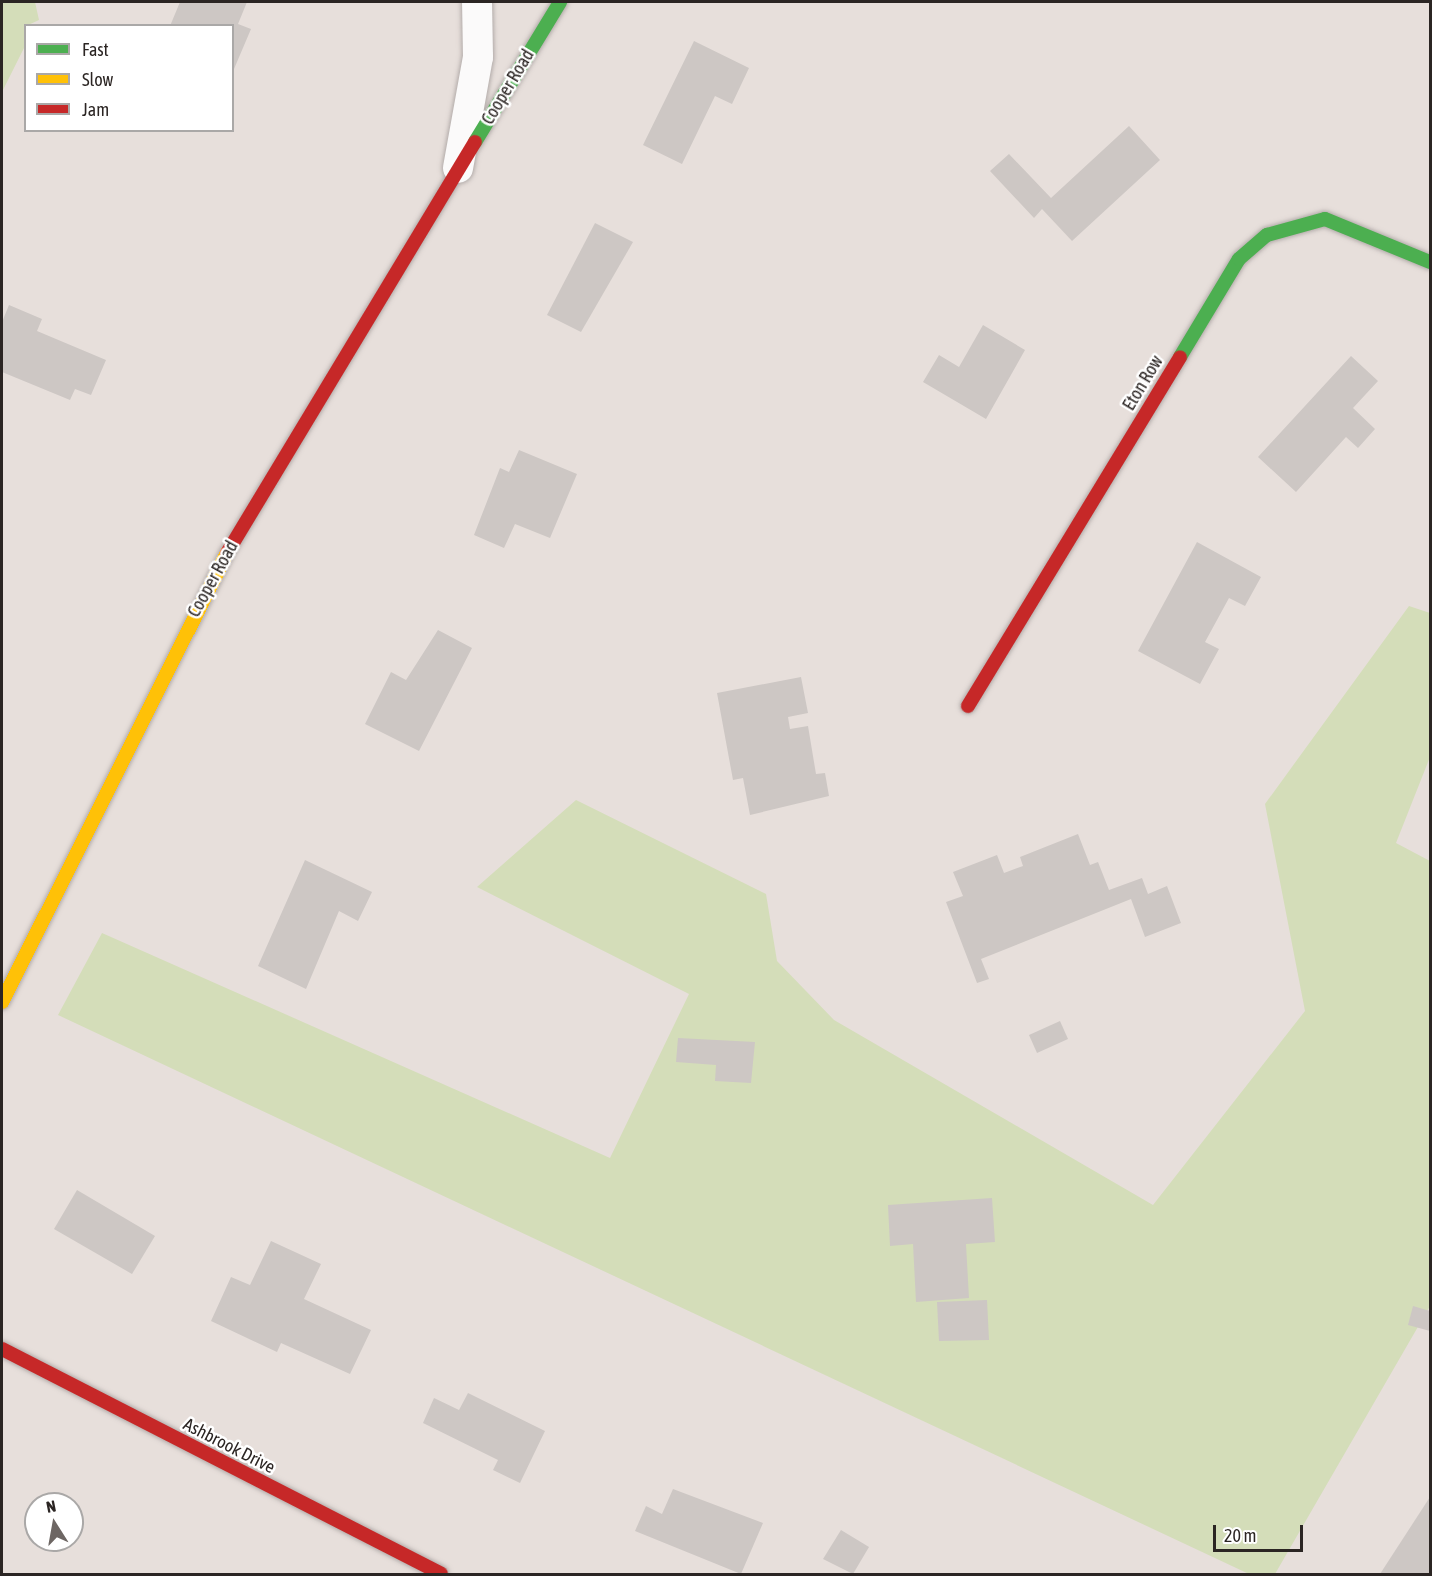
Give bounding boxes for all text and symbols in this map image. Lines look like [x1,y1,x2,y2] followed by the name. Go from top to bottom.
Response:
[24,24,234,132] legend
[82,39,109,60] text: Fast
[477,45,539,129] street label: Cooper Road
[82,69,113,90] text: Slow
[82,99,109,120] text: Jam
[1118,352,1168,414] street label: Eton Row
[183,537,243,621] street label: Cooper Road
[180,1414,278,1478] street label: Ashbrook Drive
[24,1492,84,1552] north arrow
[45,1497,57,1516] text: N
[1216,1513,1306,1551] scale bar
[1224,1525,1256,1546] text: 20 m

